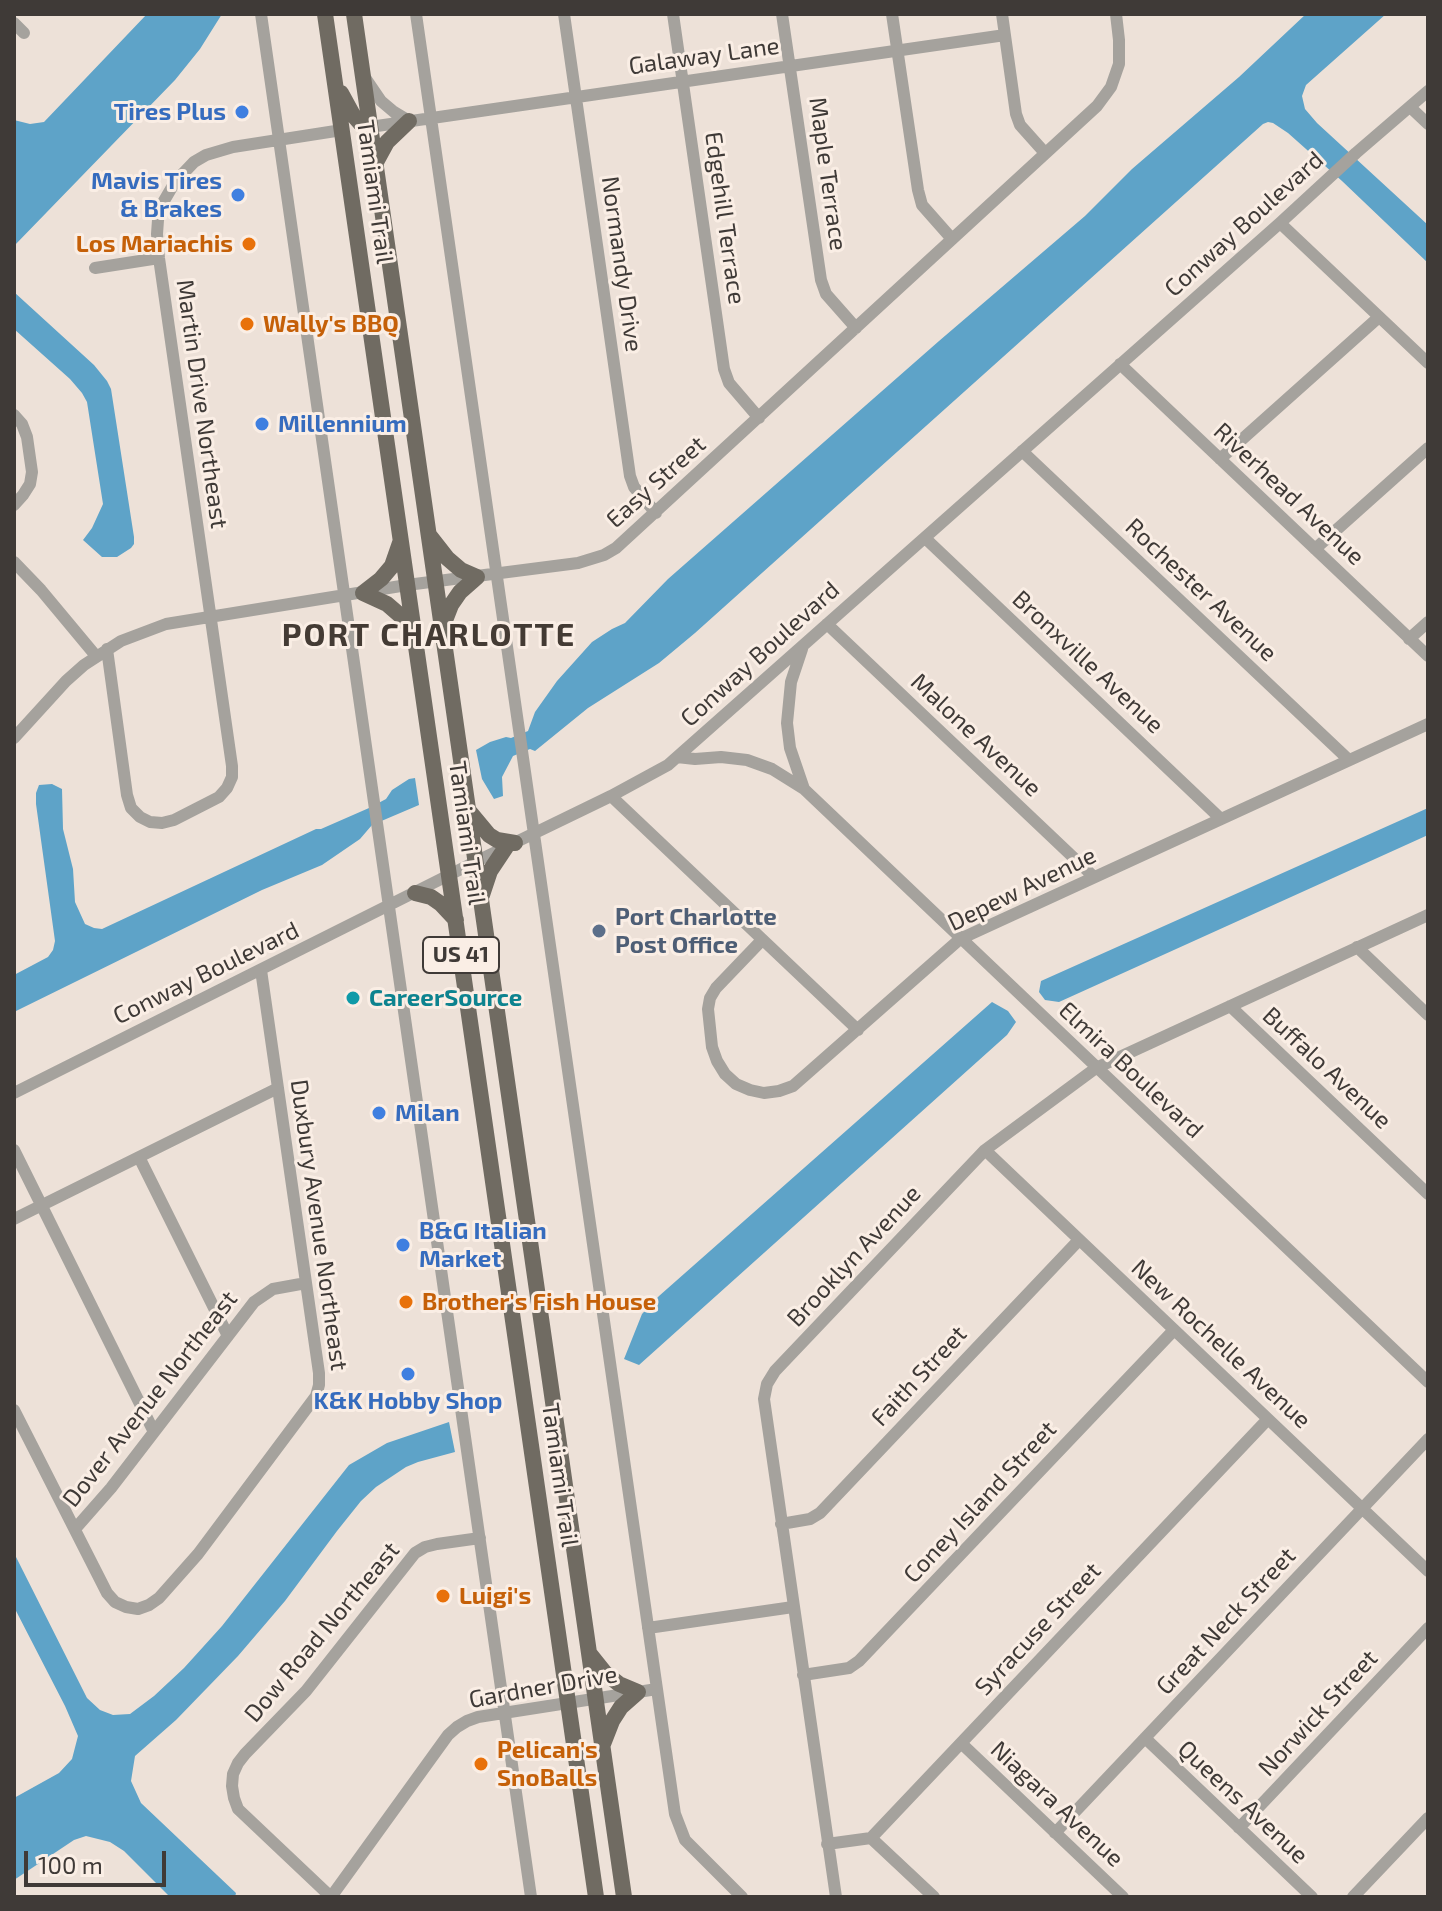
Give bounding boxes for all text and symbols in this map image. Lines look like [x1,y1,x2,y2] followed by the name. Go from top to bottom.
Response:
[627,31,781,81] street label: Galaway Lane
[803,95,853,253] street label: Maple Terrace
[114,98,226,126] place label: Tires Plus
[233,103,251,121] marker: Tires Plus
[351,118,399,266] street label: Tamiami Trail
[699,130,751,306] street label: Edgehill Terrace
[1159,145,1329,303] street label: Conway Boulevard
[91,167,222,223] place label: Mavis Tires & Brakes
[595,174,649,354] street label: Normandy Drive
[229,186,247,204] marker: Mavis Tires & Brakes
[76,230,233,258] place label: Los Mariachis
[240,235,258,253] marker: Los Mariachis
[170,278,234,530] street label: Martin Drive Northeast
[263,310,399,338] place label: Wally's BBQ
[238,315,256,333] marker: Wally's BBQ
[278,410,407,438] place label: Millennium
[253,415,271,433] marker: Millennium
[1208,417,1370,571] street label: Riverhead Avenue
[600,430,712,534] street label: Easy Street
[1119,512,1283,668] street label: Rochester Avenue
[675,575,845,733] street label: Conway Boulevard
[1006,585,1170,739] street label: Bronxville Avenue
[282,616,576,654] district label: PORT CHARLOTTE
[905,667,1047,803] street label: Malone Avenue
[443,759,491,907] street label: Tamiami Trail
[943,841,1101,937] street label: Depew Avenue
[615,903,777,959] place label: Port Charlotte Post Office
[108,916,304,1030] street label: Conway Boulevard
[590,922,608,940] marker: Port Charlotte Post Office
[423,937,499,973] road number: US 41
[369,984,522,1012] place label: CareerSource
[344,989,362,1007] marker: CareerSource
[1053,996,1209,1144] street label: Elmira Boulevard
[1257,1001,1397,1135] street label: Buffalo Avenue
[284,1078,354,1372] street label: Duxbury Avenue Northeast
[395,1099,460,1127] place label: Milan
[370,1104,388,1122] marker: Milan
[781,1179,927,1333] street label: Brooklyn Avenue
[419,1217,547,1273] place label: B&G Italian Market
[394,1236,412,1254] marker: B&G Italian Market
[1125,1253,1317,1435] street label: New Rochelle Avenue
[57,1285,243,1513] street label: Dover Avenue Northeast
[422,1288,656,1316] place label: Brother's Fish House
[397,1293,415,1311] marker: Brother's Fish House
[865,1320,973,1432] street label: Faith Street
[399,1365,417,1383] marker: K&K Hobby Shop
[314,1387,502,1415] place label: K&K Hobby Shop
[536,1401,584,1549] street label: Tamiami Trail
[898,1415,1062,1589] street label: Coney Island Street
[238,1536,406,1728] street label: Dow Road Northeast
[1150,1541,1302,1701] street label: Great Neck Street
[969,1557,1107,1701] street label: Syracuse Street
[459,1582,531,1610] place label: Luigi's
[434,1587,452,1605] marker: Luigi's
[1252,1644,1384,1782] street label: Norwick Street
[467,1660,619,1714] street label: Gardner Drive
[1172,1734,1314,1870] street label: Queens Avenue
[985,1735,1129,1873] street label: Niagara Avenue
[497,1736,598,1792] place label: Pelican's SnoBalls
[472,1755,490,1773] marker: Pelican's SnoBalls
[28,1835,170,1885] scale bar
[38,1850,103,1879] text: 100 m

